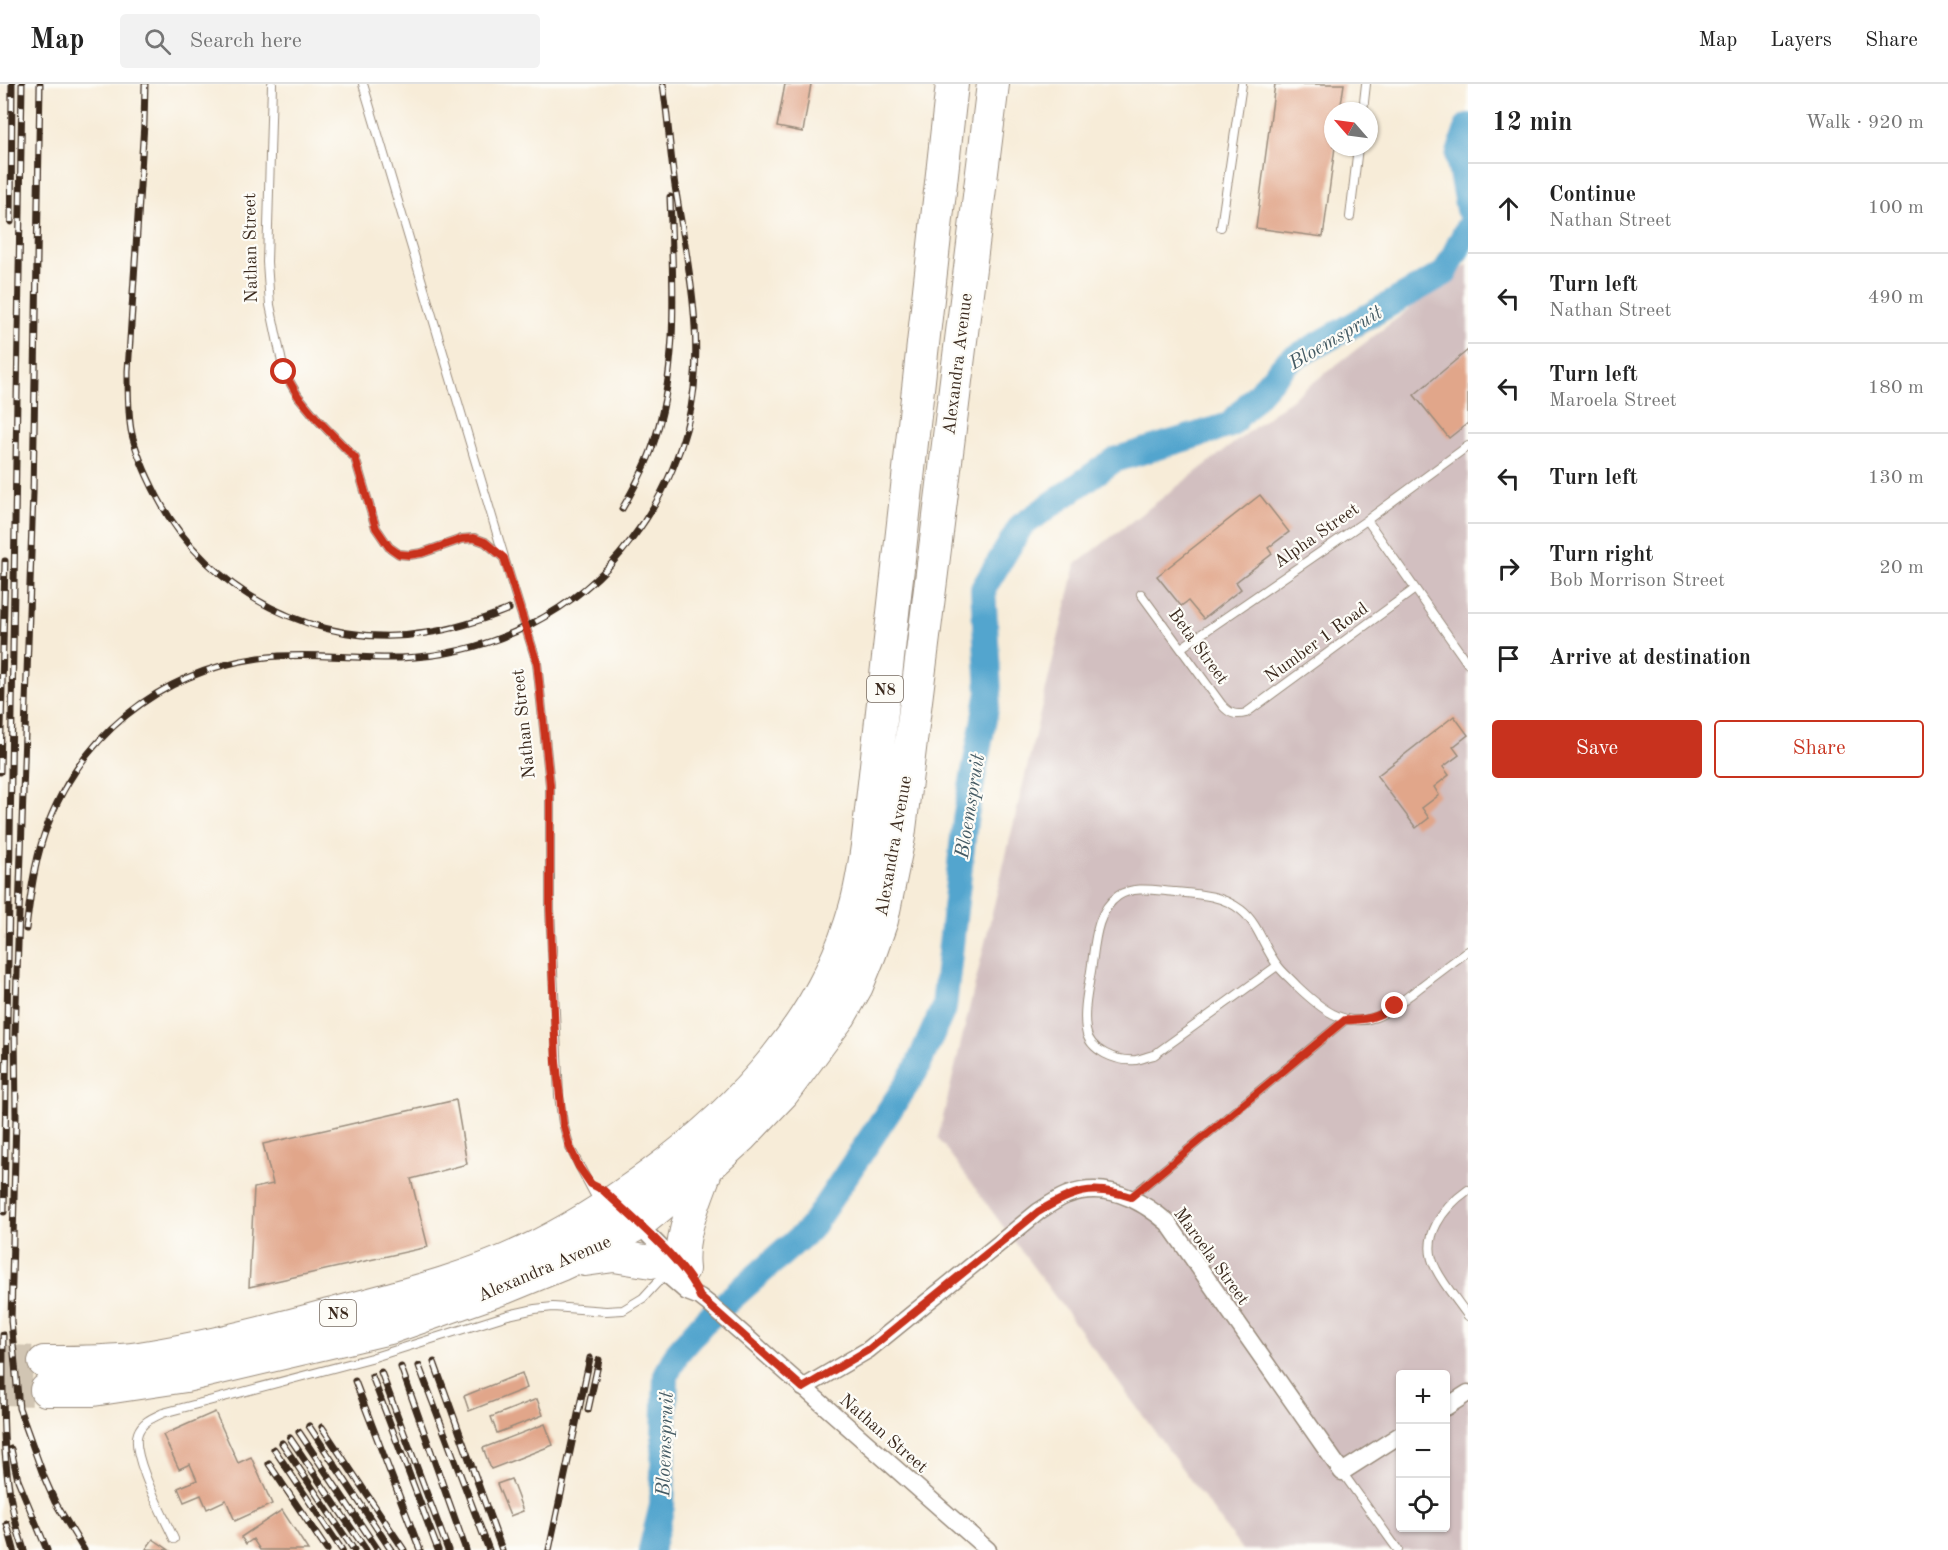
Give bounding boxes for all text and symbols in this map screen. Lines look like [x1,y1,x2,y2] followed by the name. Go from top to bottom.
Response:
[120,14,540,68] search box
[141,25,174,58] icon: search
[30,27,84,55] text: Map
[189,30,302,52] text: Search here
[1698,30,1737,51] text: Map
[1770,30,1832,51] text: Layers
[1865,30,1918,51] text: Share
[1324,102,1378,156] north arrow
[1492,110,1572,136] text: 12 min
[1805,113,1924,133] text: Walk · 920 m
[1549,184,1636,206] text: Continue
[1492,192,1525,225] icon: ahead
[241,193,261,303] street label: Nathan Street
[1868,198,1924,218] text: 100 m
[1549,211,1671,231] text: Nathan Street
[1549,274,1638,296] text: Turn left
[1492,282,1525,315] icon: left
[1868,288,1924,308] text: 490 m
[940,292,976,436] street label: Alexandra Avenue
[1549,301,1671,321] text: Nathan Street
[1285,303,1387,375] water label: Bloemspruit
[270,358,296,384] route start
[1549,364,1638,386] text: Turn left
[1492,372,1525,405] icon: left
[1868,378,1924,398] text: 180 m
[1549,391,1677,411] text: Maroela Street
[1492,462,1525,495] icon: left
[1549,467,1638,489] text: Turn left
[1868,468,1924,488] text: 130 m
[1271,500,1362,572] street label: Alpha Street
[1549,544,1653,566] text: Turn right
[1492,552,1525,585] icon: right
[1879,558,1924,578] text: 20 m
[1549,571,1725,591] text: Bob Morrison Street
[1261,599,1372,686] street label: Number 1 Road
[1165,605,1232,688] street label: Beta Street
[1492,642,1525,675] icon: arrive
[1549,647,1751,669] text: Arrive at destination
[509,668,539,780] street label: Nathan Street
[867,676,903,702] road number: N8
[1492,720,1702,778] button: Save
[1714,720,1924,778] button: Share
[953,752,989,861] water label: Bloemspruit
[873,774,915,918] street label: Alexandra Avenue
[1381,992,1407,1018] route end
[1170,1205,1252,1308] street label: Maroela Street
[475,1233,614,1305] street label: Alexandra Avenue
[320,1300,356,1326] road number: N8
[1396,1370,1450,1532] map controls
[1396,1370,1450,1424] button: +
[654,1390,678,1498] water label: Bloemspruit
[836,1391,931,1477] street label: Nathan Street
[1396,1424,1450,1478] button: −
[1396,1478,1450,1532] button: locate

